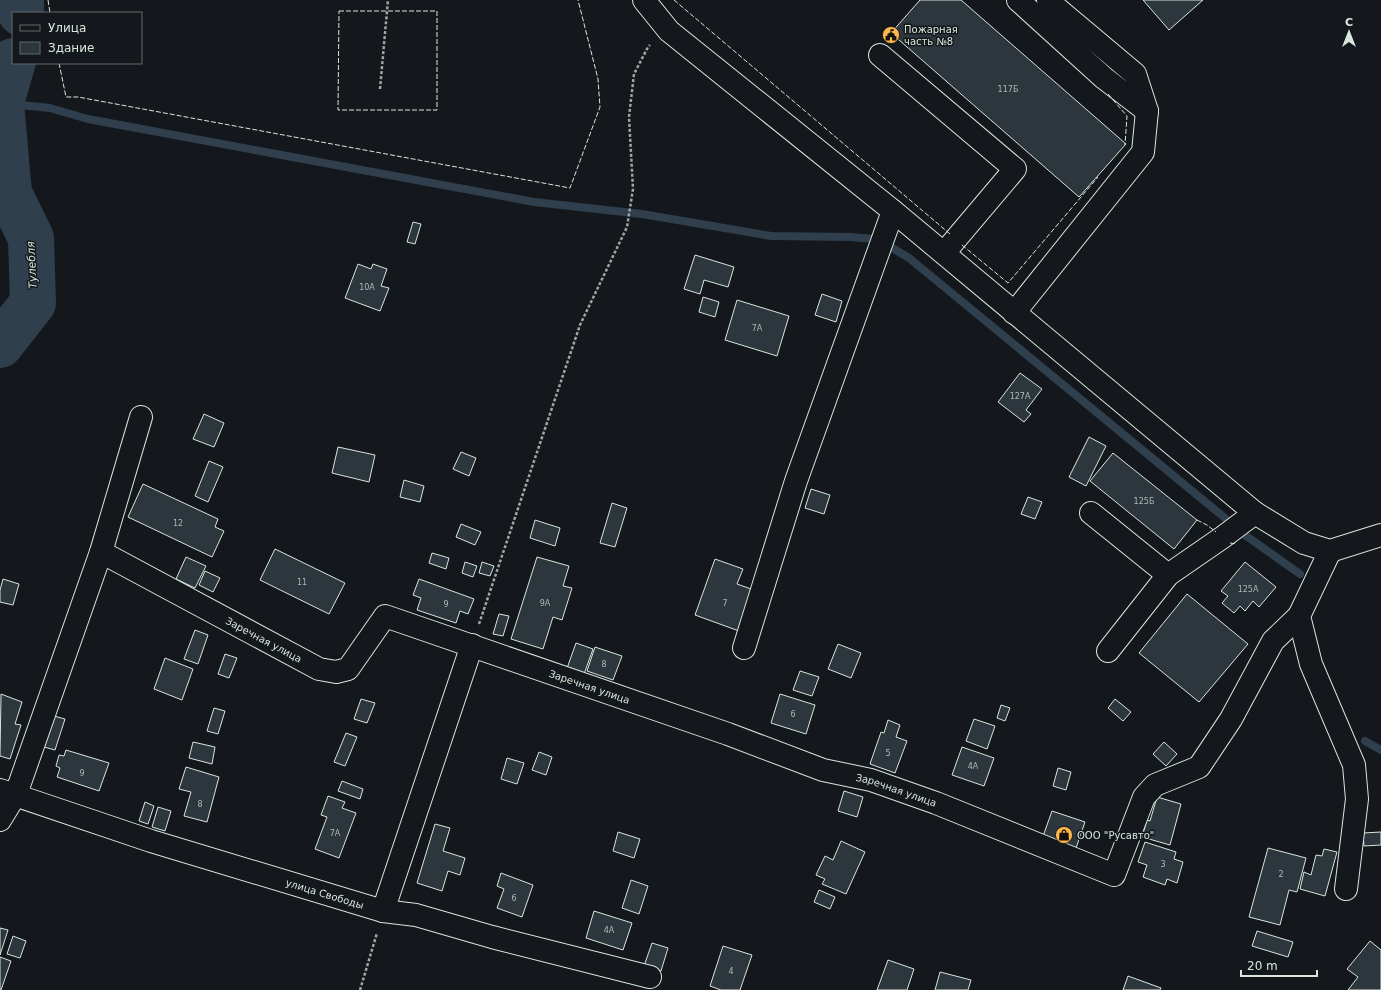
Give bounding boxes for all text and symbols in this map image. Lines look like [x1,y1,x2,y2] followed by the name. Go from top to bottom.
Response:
[12,12,142,64] legend
[1329,12,1369,52] north arrow
[1345,16,1353,29] text: С
[48,21,86,35] text: Улица
[904,24,958,47] place label: Пожарная часть №8
[881,25,901,45] public building icon: Пожарная часть №8
[48,41,94,55] text: Здание
[998,85,1018,94] house number: 117Б
[24,241,40,289] water label: Тулебля
[359,283,375,292] house number: 10А
[752,324,763,333] house number: 7А
[1010,392,1031,401] house number: 127А
[1134,497,1154,506] house number: 125Б
[173,519,183,528] house number: 12
[297,578,307,587] house number: 11
[1238,585,1259,594] house number: 125А
[540,599,551,608] house number: 9А
[722,599,728,608] house number: 7
[443,600,449,609] house number: 9
[224,615,304,664] street label: Заречная улица
[601,660,607,669] house number: 8
[548,667,631,705] street label: Заречная улица
[790,710,796,719] house number: 6
[885,749,891,758] house number: 5
[968,762,979,771] house number: 4А
[79,769,85,778] house number: 9
[855,771,938,808] street label: Заречная улица
[197,800,203,809] house number: 8
[1054,825,1074,845] shop icon: ООО "Русавто"
[330,829,341,838] house number: 7А
[1077,830,1154,841] place label: ООО "Русавто"
[1160,860,1166,869] house number: 3
[1278,870,1284,879] house number: 2
[284,876,365,910] street label: улица Свободы
[511,894,517,903] house number: 6
[604,926,615,935] house number: 4А
[1241,952,1317,978] scale bar
[1247,959,1278,973] text: 20 m
[728,967,734,976] house number: 4

